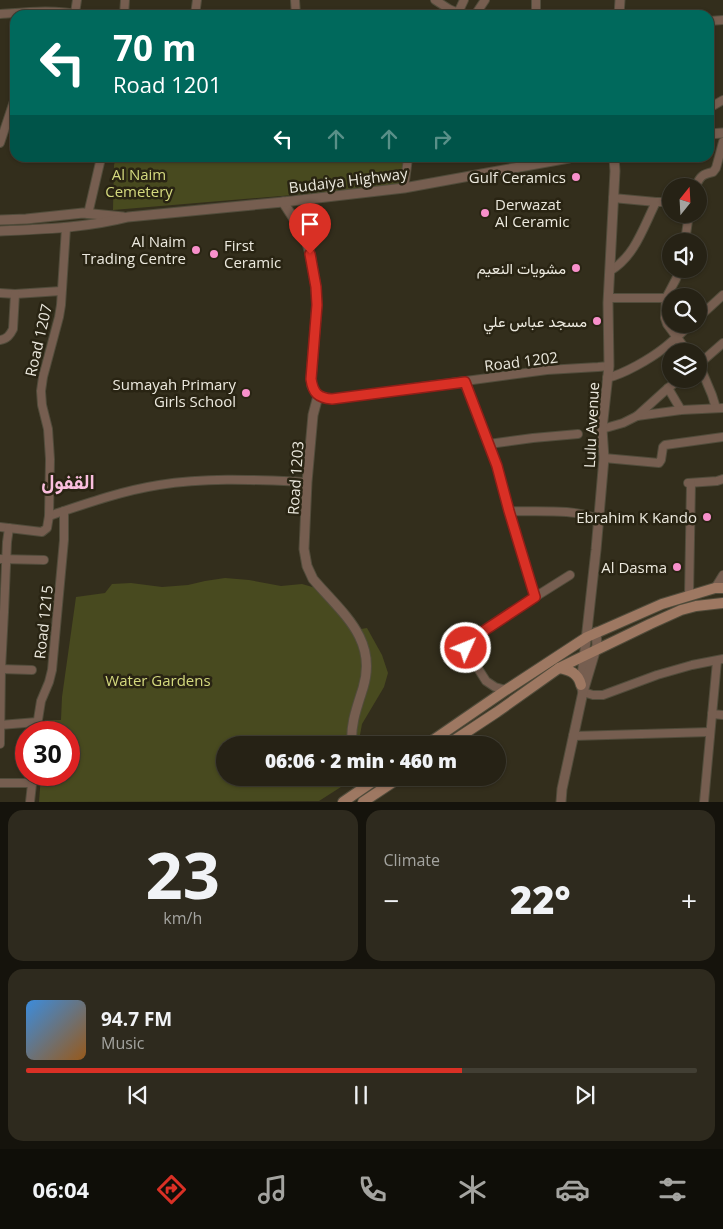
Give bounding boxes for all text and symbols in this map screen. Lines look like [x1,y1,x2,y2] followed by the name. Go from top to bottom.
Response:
[113,24,196,71] text: 70 m
[30,30,95,95] icon: left
[113,69,222,99] text: Road 1201
[269,125,297,153] icon: left
[322,125,350,153] icon: ahead
[375,125,403,153] icon: ahead
[428,125,456,153] icon: right
[287,163,409,197] street label: Budaiya Highway
[105,164,173,201] park label: Al Naim Cemetery
[469,167,566,187] place label: Gulf Ceramics
[570,171,582,183] marker: Gulf Ceramics
[662,178,708,222] north arrow
[662,178,707,388] map controls
[495,194,569,231] place label: Derwazat Al Ceramic
[289,203,331,254] pin
[479,207,491,219] marker: Derwazat Al Ceramic
[296,210,324,238] icon: arrive
[82,231,186,268] place label: Al Naim Trading Centre
[662,233,707,278] button: sound
[224,235,281,272] place label: First Ceramic
[190,244,202,256] marker: Al Naim Trading Centre
[208,248,220,260] marker: First Ceramic
[477,258,566,279] place label: مشويات النعيم
[570,262,582,274] marker: مشويات النعيم
[662,288,707,333] button: search
[20,302,56,378] street label: Road 1207
[483,311,587,335] place label: مسجد عباس علي
[591,315,603,327] marker: مسجد عباس علي
[662,343,707,388] button: layers
[483,347,559,375] street label: Road 1202
[113,374,236,411] place label: Sumayah Primary Girls School
[579,381,603,469] street label: Lulu Avenue
[240,387,252,399] marker: Sumayah Primary Girls School
[282,440,308,516] street label: Road 1203
[41,468,95,495] district label: القفول
[576,507,697,527] place label: Ebrahim K Kando
[701,511,713,523] marker: Ebrahim K Kando
[601,557,667,577] place label: Al Dasma
[671,561,683,573] marker: Al Dasma
[29,584,57,660] street label: Road 1215
[439,621,491,673] position arrow
[105,670,211,690] park label: Water Gardens
[15,721,80,786] speed limit sign: 30
[265,748,457,774] text: 06:06 · 2 min · 460 m
[146,830,220,918] text: 23
[384,849,440,871] text: Climate
[510,873,571,925] text: 22°
[384,881,400,919] text: −
[681,881,697,919] text: +
[163,907,202,929] text: km/h
[101,1006,172,1032] text: 94.7 FM
[101,1032,145,1054] text: Music
[124,1081,152,1109] icon: previous
[347,1081,375,1109] icon: pause
[571,1081,599,1109] icon: next
[154,1172,189,1207] icon: directions
[255,1172,290,1207] icon: music
[355,1172,390,1207] icon: phone
[455,1172,490,1207] icon: climate
[555,1172,590,1207] icon: car
[655,1172,690,1207] icon: filters
[33,1174,89,1204] text: 06:04

